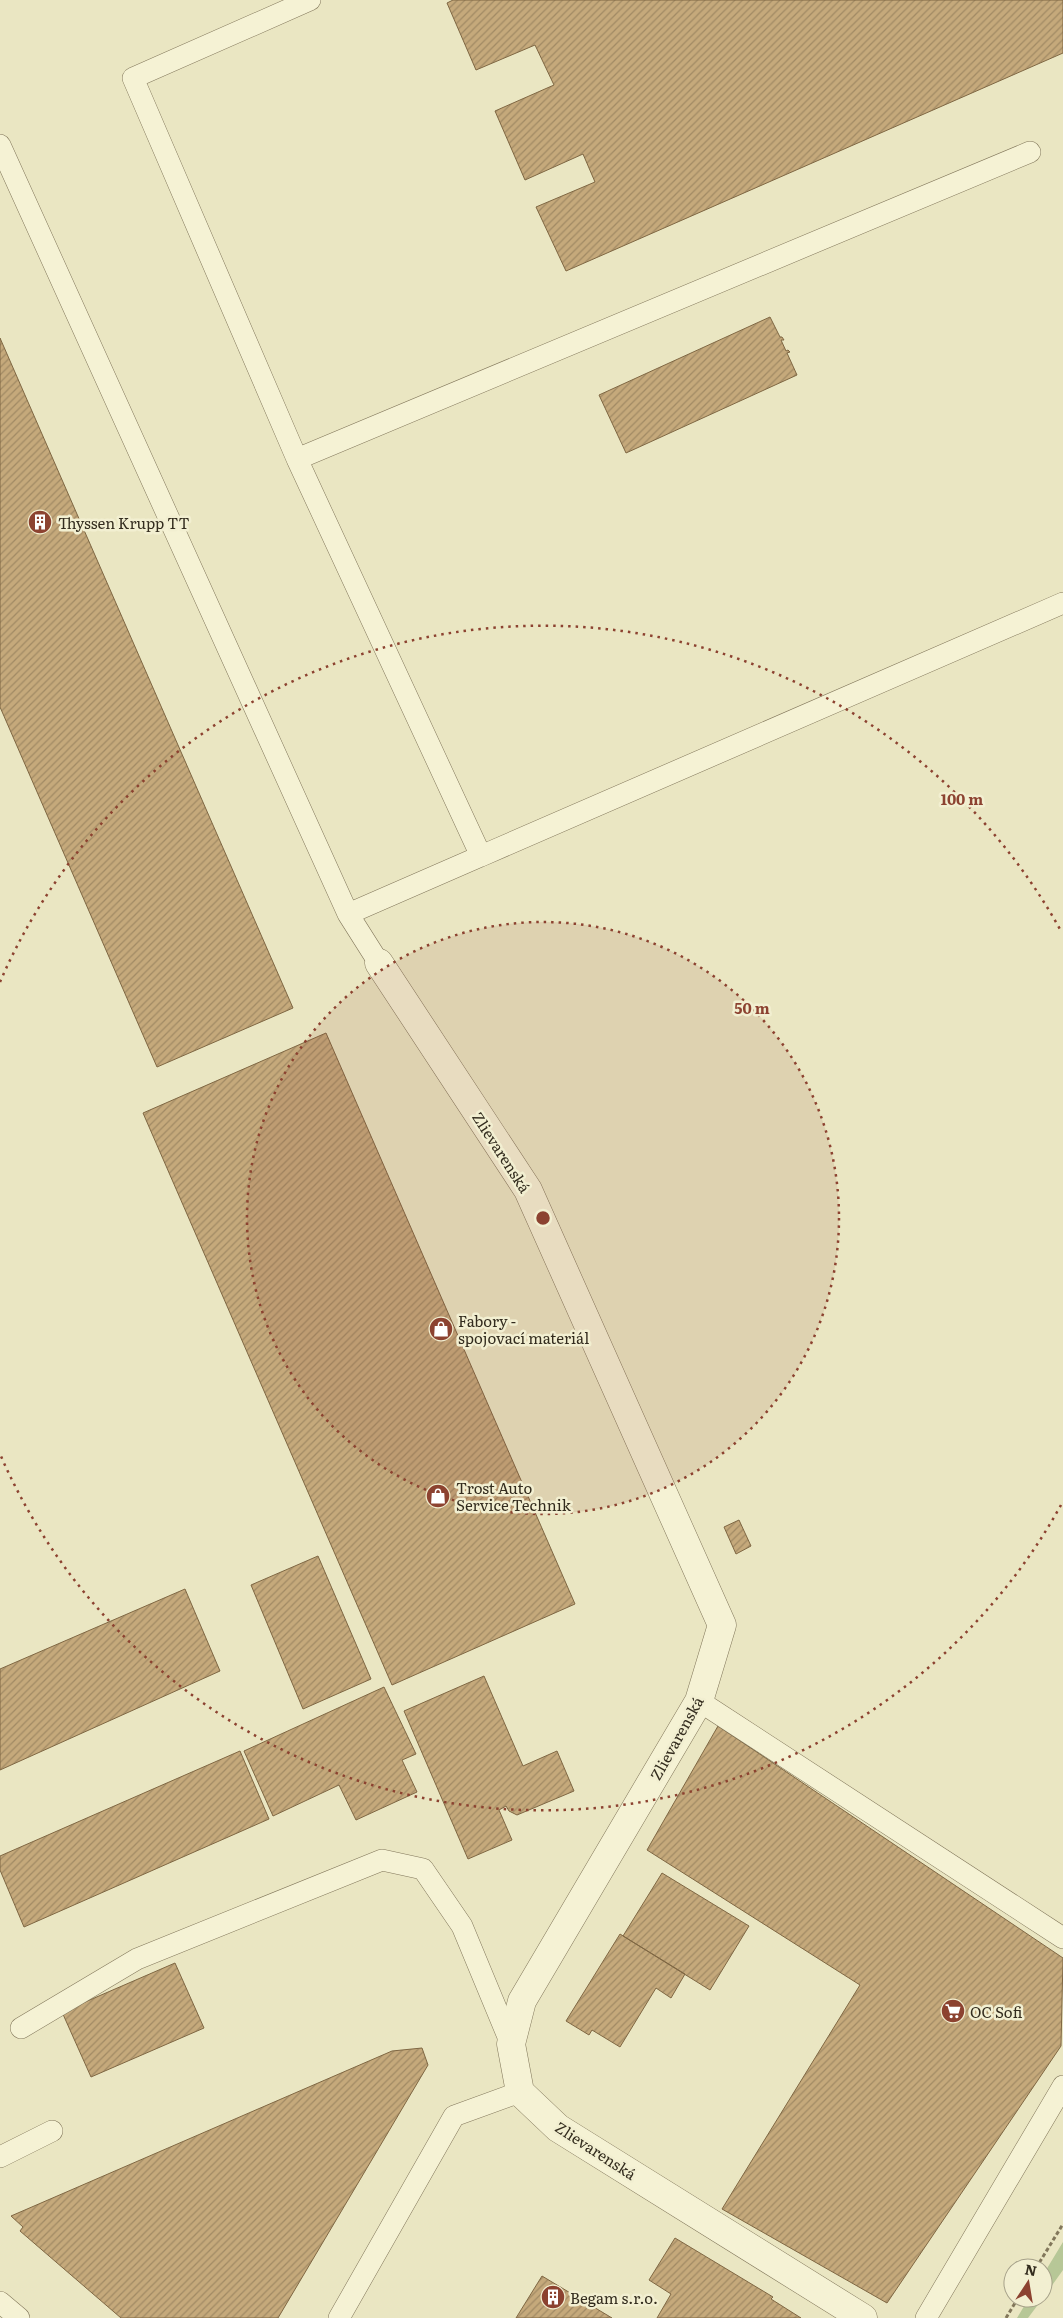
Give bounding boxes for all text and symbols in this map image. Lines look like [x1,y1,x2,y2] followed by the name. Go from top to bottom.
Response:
[27,509,53,535] building icon: Thyssen Krupp TT
[58,511,190,534] place label: Thyssen Krupp TT
[941,787,983,810] text: 100 m
[734,996,770,1019] text: 50 m
[467,1107,537,1198] street label: Zlievarenská
[534,1209,552,1227] centre of rings
[458,1309,589,1349] place label: Fabory - spojovací materiál
[428,1316,454,1342] shop icon: Fabory - spojovací materiál
[456,1476,572,1516] place label: Trost Auto Service Technik
[425,1483,451,1509] shop icon: Trost Auto Service Technik
[644,1691,709,1784] street label: Zlievarenská
[940,1998,966,2024] supermarket icon: OC Sofi
[970,2000,1023,2023] place label: OC Sofi
[551,2115,642,2185] street label: Zlievarenská
[1003,2258,1053,2308] north arrow
[1023,2258,1039,2280] text: N
[540,2284,566,2310] building icon: Begam s.r.o.
[570,2286,658,2309] place label: Begam s.r.o.

